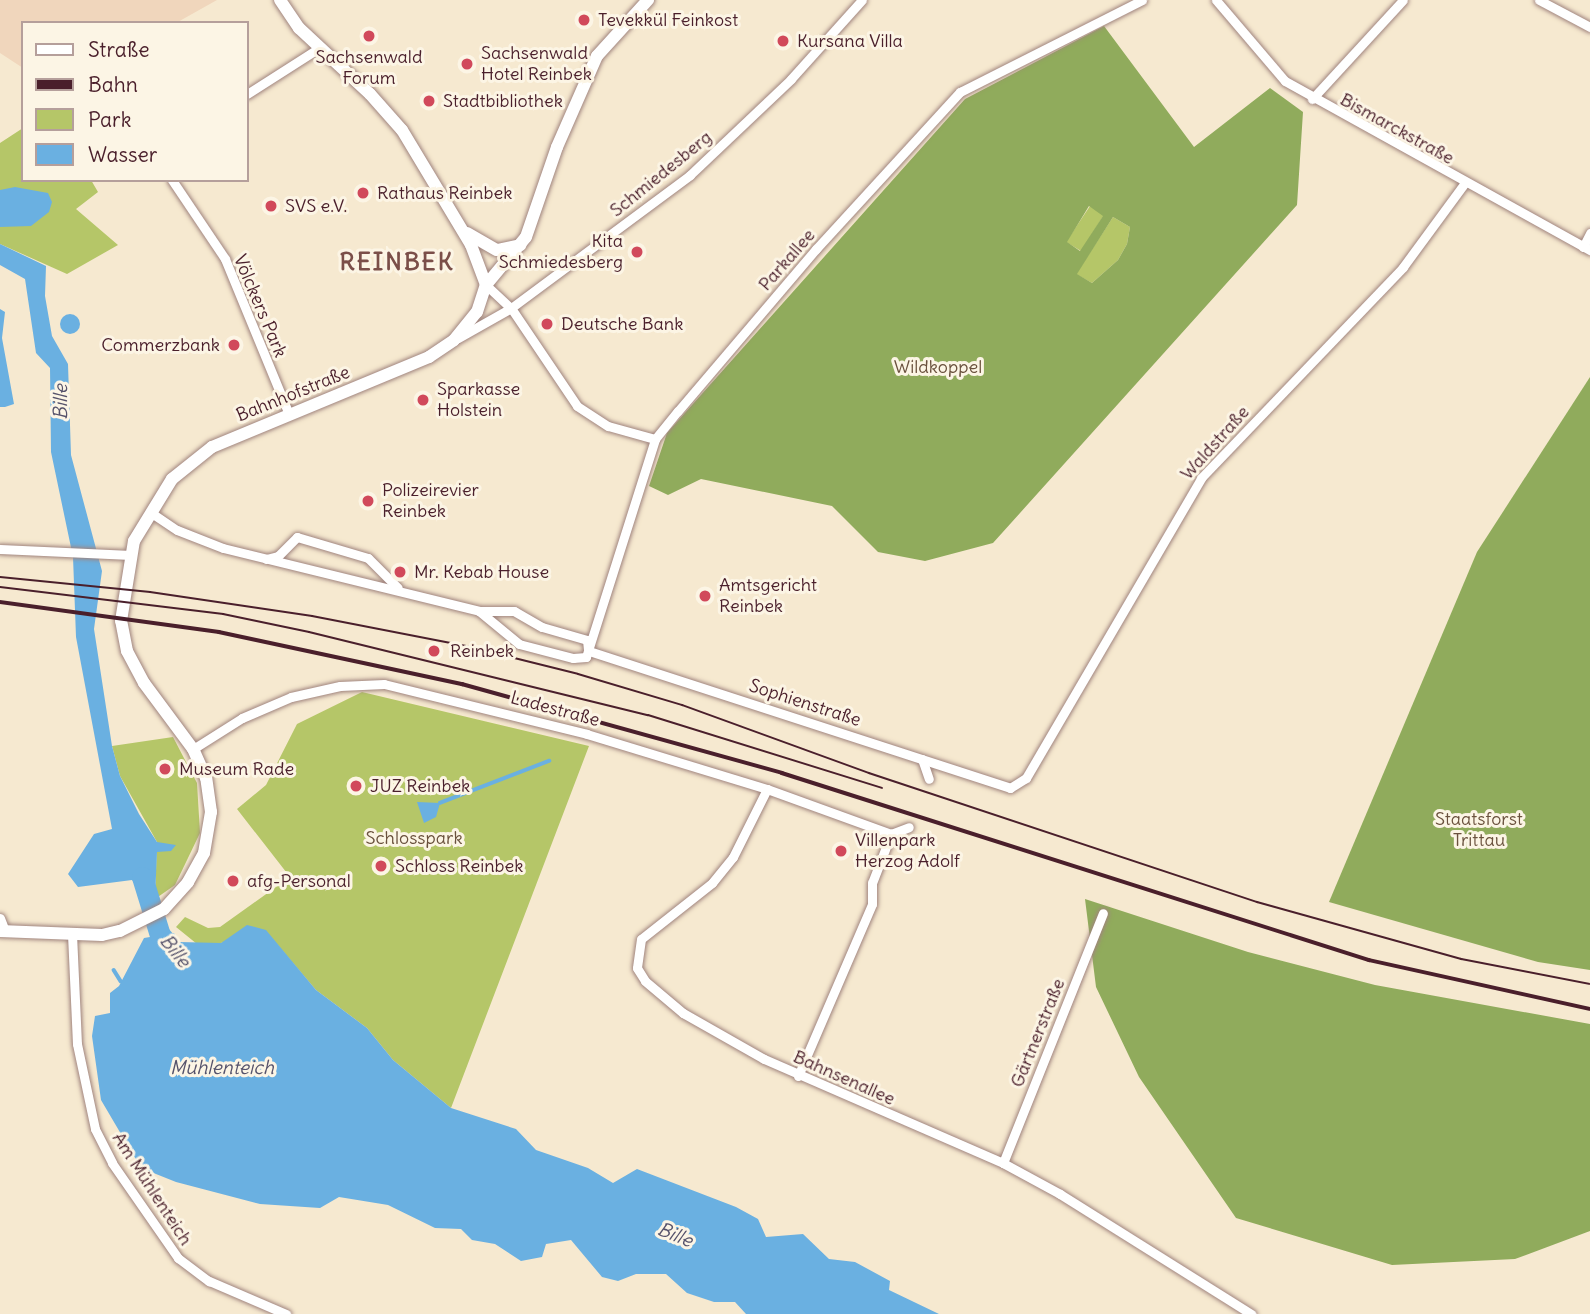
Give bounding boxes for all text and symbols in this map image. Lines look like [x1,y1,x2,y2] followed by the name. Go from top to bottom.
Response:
[598,9,738,31] place label: Tevekkül Feinkost
[576,12,592,28] marker: Tevekkül Feinkost
[21,21,248,182] legend
[361,28,377,44] marker: Sachsenwald Forum
[797,30,903,52] place label: Kursana Villa
[775,33,791,49] marker: Kursana Villa
[88,36,149,63] text: Straße
[481,43,592,86] place label: Sachsenwald Hotel Reinbek
[316,47,422,90] place label: Sachsenwald Forum
[459,56,475,72] marker: Sachsenwald Hotel Reinbek
[88,71,138,98] text: Bahn
[1336,89,1458,169] street label: Bismarckstraße
[443,90,563,112] place label: Stadtbibliothek
[421,93,437,109] marker: Stadtbibliothek
[88,106,131,133] text: Park
[606,126,716,222] street label: Schmiedesberg
[88,141,157,168] text: Wasser
[377,182,512,204] place label: Rathaus Reinbek
[355,185,371,201] marker: Rathaus Reinbek
[285,195,347,217] place label: SVS e.V.
[263,198,279,214] marker: SVS e.V.
[754,225,820,295] street label: Parkallee
[499,231,623,274] place label: Kita Schmiedesberg
[629,244,645,260] marker: Kita Schmiedesberg
[340,248,454,276] district label: REINBEK
[229,251,291,361] street label: Völckers Park
[561,313,683,335] place label: Deutsche Bank
[539,316,555,332] marker: Deutsche Bank
[101,334,220,356] place label: Commerzbank
[226,337,242,353] marker: Commerzbank
[894,356,982,378] park label: Wildkoppel
[233,361,353,427] street label: Bahnhofstraße
[437,379,520,422] place label: Sparkasse Holstein
[50,384,72,420] water label: Bille
[415,392,431,408] marker: Sparkasse Holstein
[1176,402,1254,484] street label: Waldstraße
[382,480,479,522] place label: Polizeirevier Reinbek
[360,493,376,509] marker: Polizeirevier Reinbek
[414,561,549,583] place label: Mr. Kebab House
[392,564,408,580] marker: Mr. Kebab House
[719,575,817,618] place label: Amtsgericht Reinbek
[697,588,713,604] marker: Amtsgericht Reinbek
[450,640,514,662] place label: Reinbek
[424,641,444,661] marker: Reinbek
[746,675,864,731] street label: Sophienstraße
[508,687,602,731] street label: Ladestraße
[179,758,294,780] place label: Museum Rade
[157,761,173,777] marker: Museum Rade
[370,775,470,797] place label: JUZ Reinbek
[348,778,364,794] marker: JUZ Reinbek
[1435,809,1523,852] park label: Staatsforst Trittau
[365,827,463,849] park label: Schlosspark
[855,830,960,872] place label: Villenpark Herzog Adolf
[833,843,849,859] marker: Villenpark Herzog Adolf
[395,855,523,877] place label: Schloss Reinbek
[373,858,389,874] marker: Schloss Reinbek
[247,870,351,892] place label: afg-Personal
[225,873,241,889] marker: afg-Personal
[155,930,195,972] water label: Bille
[1006,975,1070,1091] street label: Gärtnerstraße
[790,1046,898,1110] street label: Bahnsenallee
[170,1057,274,1079] water label: Mühlenteich
[107,1129,197,1249] street label: Am Mühlenteich
[654,1218,696,1252] water label: Bille

